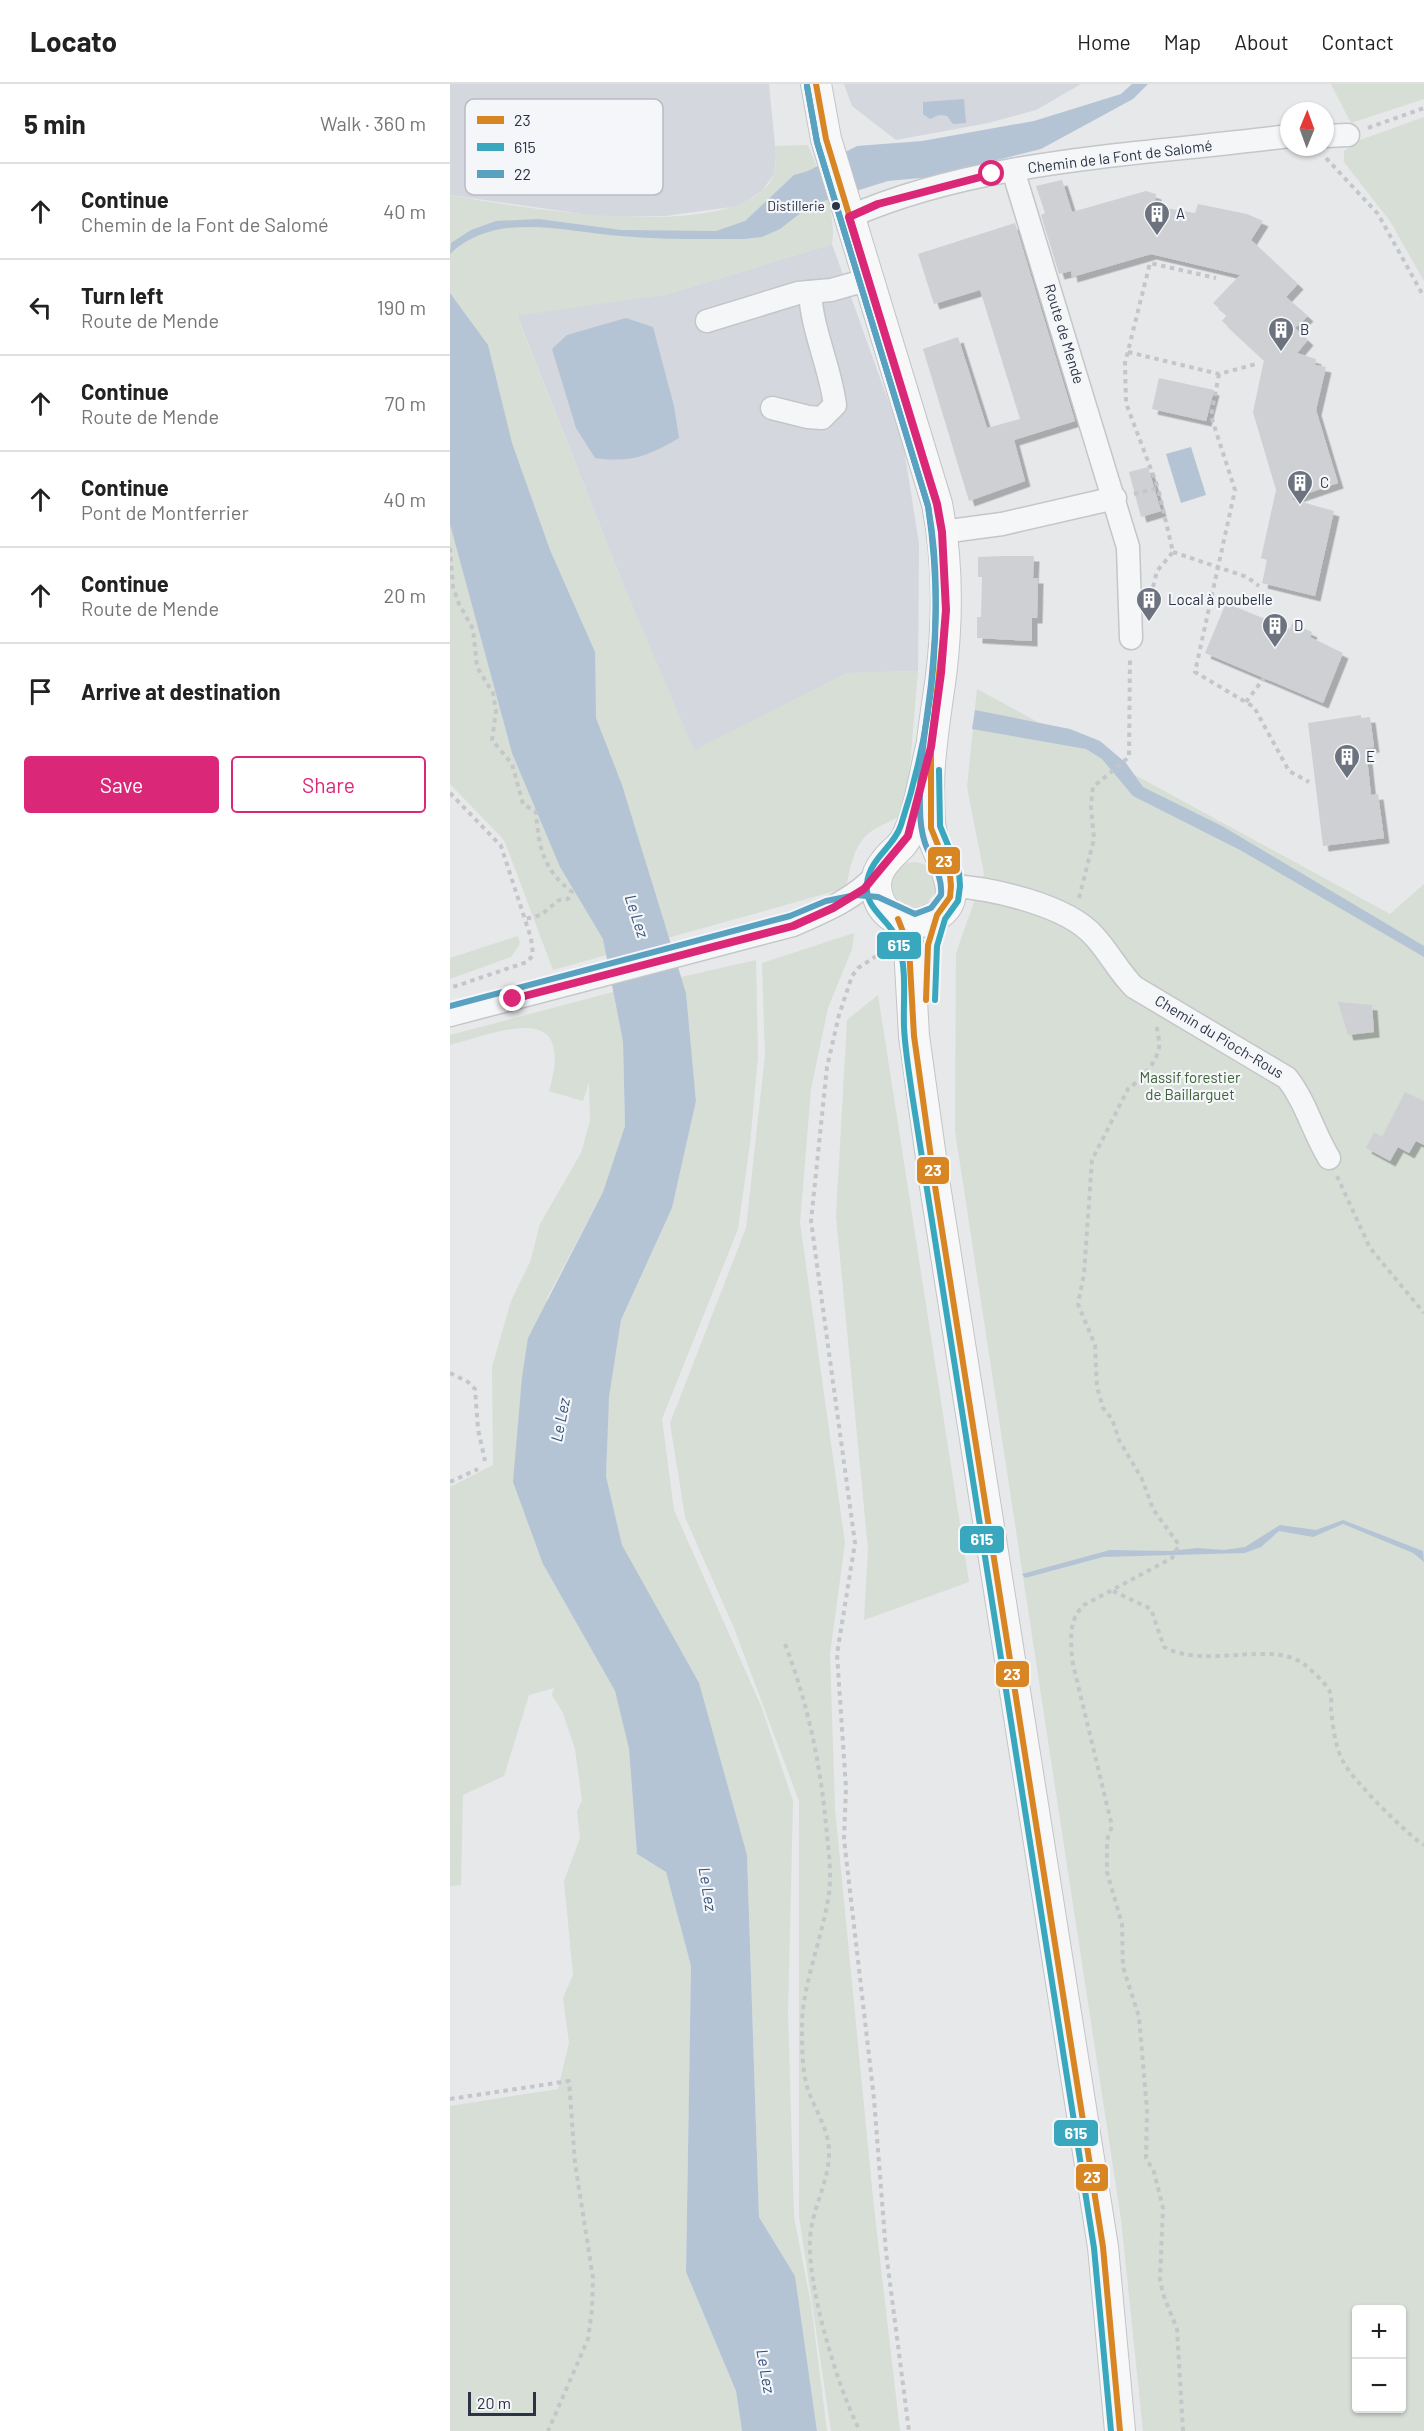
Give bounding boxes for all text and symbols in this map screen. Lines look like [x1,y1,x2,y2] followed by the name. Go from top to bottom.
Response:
[30,24,117,58] text: Locato
[1077,29,1131,54] text: Home
[1164,29,1201,54] text: Map
[1234,29,1289,54] text: About
[1322,29,1394,54] text: Contact
[465,99,663,195] legend
[1280,102,1334,156] north arrow
[24,108,86,139] text: 5 min
[514,110,531,129] text: 23
[320,111,426,135] text: Walk · 360 m
[1027,136,1213,176] street label: Chemin de la Font de Salomé
[514,137,536,156] text: 615
[978,160,1004,186] route start
[514,164,531,183] text: 22
[81,186,169,212] text: Continue
[24,195,57,228] icon: ahead
[767,197,825,214] place label: Distillerie
[383,199,426,223] text: 40 m
[1142,199,1172,237] building icon: A
[830,200,842,212] marker: Distillerie
[1176,204,1185,222] place label: A
[81,212,329,236] text: Chemin de la Font de Salomé
[81,282,164,308] text: Turn left
[1041,282,1089,386] street label: Route de Mende
[24,291,57,324] icon: left
[377,295,426,319] text: 190 m
[81,308,219,332] text: Route de Mende
[1266,315,1296,353] building icon: B
[1300,320,1309,338] place label: B
[81,378,169,404] text: Continue
[24,387,57,420] icon: ahead
[385,391,426,415] text: 70 m
[81,404,219,428] text: Route de Mende
[1285,468,1315,506] building icon: C
[1320,473,1329,491] place label: C
[81,474,169,500] text: Continue
[24,483,57,516] icon: ahead
[383,487,426,511] text: 40 m
[81,500,249,524] text: Pont de Montferrier
[81,570,169,596] text: Continue
[24,579,57,612] icon: ahead
[383,583,426,607] text: 20 m
[1134,585,1164,623] building icon: Local à poubelle
[1168,590,1273,608] place label: Local à poubelle
[81,596,219,620] text: Route de Mende
[1260,611,1290,649] building icon: D
[1294,616,1303,634] place label: D
[24,675,57,708] icon: arrive
[81,678,280,704] text: Arrive at destination
[1332,742,1362,780] building icon: E
[1366,747,1375,765] place label: E
[24,756,219,813] button: Save
[231,756,426,813] button: Share
[927,846,961,875] line badge: 23
[935,851,953,870] text: 23
[622,892,654,941] water label: Le Lez
[876,931,922,960] line badge: 615
[888,935,911,954] text: 615
[499,985,525,1011] route end
[1152,991,1287,1082] street label: Chemin du Pioch-Rous
[1140,1068,1241,1103] park label: Massif forestier de Baillarguet
[916,1156,950,1185] line badge: 23
[924,1160,942,1179] text: 23
[546,1395,573,1443] water label: Le Lez
[959,1525,1005,1554] line badge: 615
[971,1529,994,1548] text: 615
[995,1660,1030,1688] line badge: 23
[1003,1664,1021,1683] text: 23
[696,1866,722,1913] water label: Le Lez
[1053,2119,1099,2147] line badge: 615
[1065,2123,1088,2142] text: 615
[1075,2163,1109,2192] line badge: 23
[1083,2167,1101,2186] text: 23
[1352,2305,1406,2413] map controls
[1352,2305,1406,2359] button: +
[753,2347,780,2395] water label: Le Lez
[1352,2359,1406,2413] button: −
[468,2389,536,2416] scale bar
[477,2393,511,2412] text: 20 m

